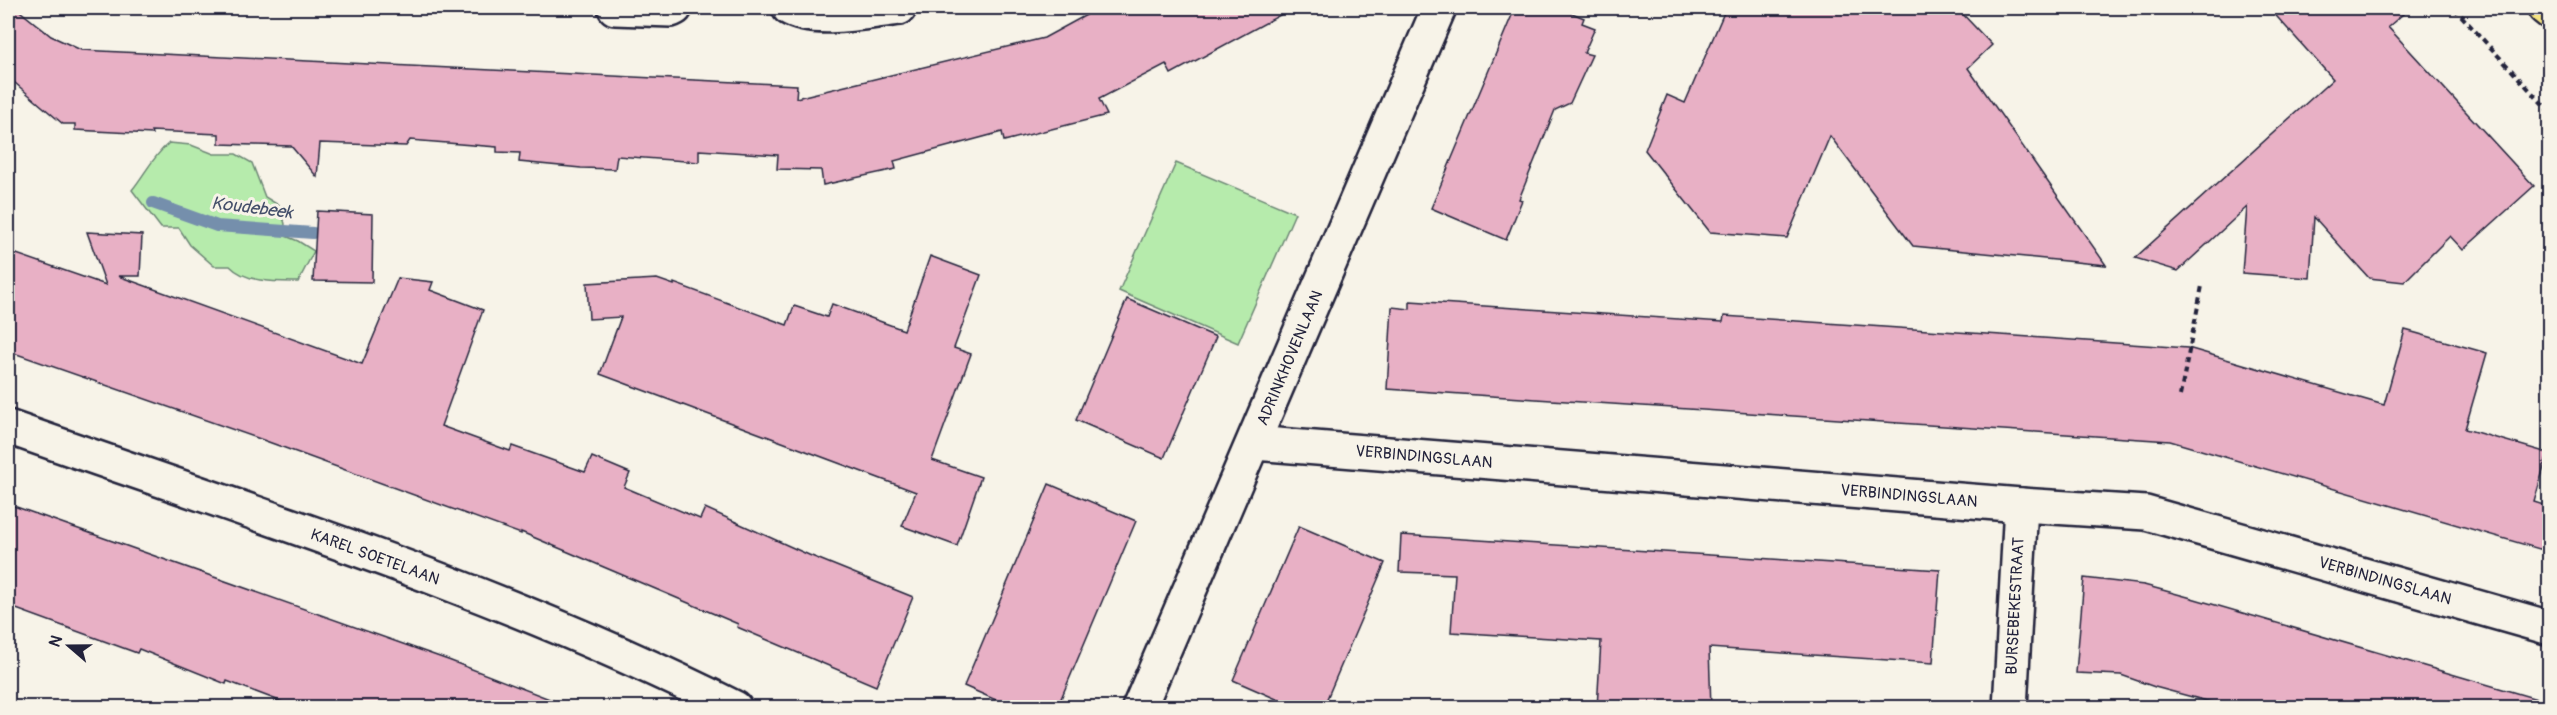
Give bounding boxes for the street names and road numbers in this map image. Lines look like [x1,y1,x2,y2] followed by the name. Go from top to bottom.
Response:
[1253,288,1327,428] street label: ADRINKHOVENLAAN
[1355,441,1493,473] street label: VERBINDINGSLAAN
[1840,480,1978,512] street label: VERBINDINGSLAAN
[308,524,442,590] street label: KAREL SOETELAAN
[2001,537,2029,675] street label: BURSEBEKESTRAAT
[2316,552,2454,610] street label: VERBINDINGSLAAN

